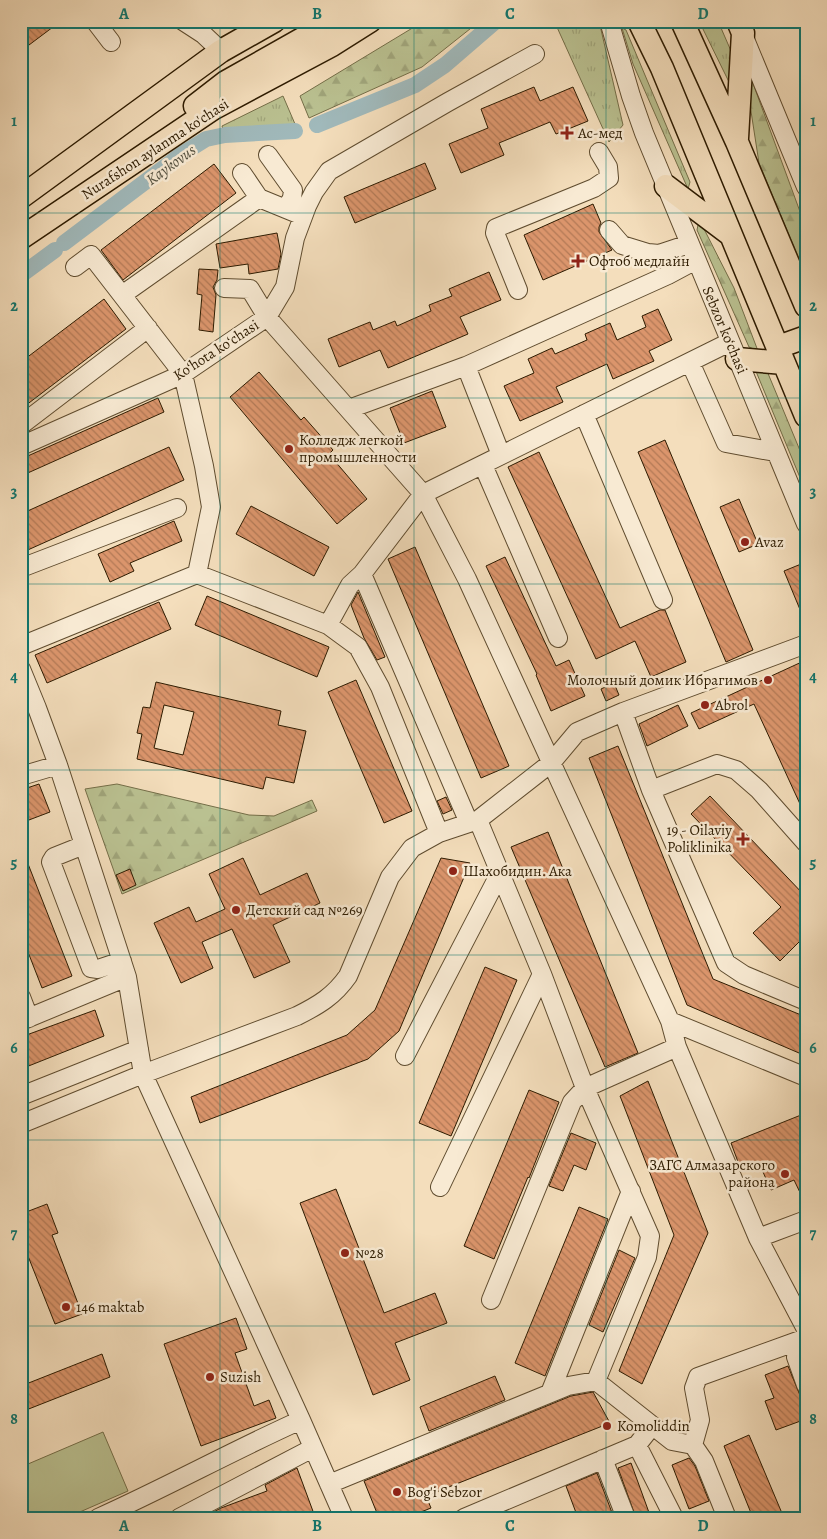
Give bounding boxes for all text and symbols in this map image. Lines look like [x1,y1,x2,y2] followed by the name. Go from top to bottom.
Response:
[118,3,130,25] text: A
[312,3,322,25] text: B
[505,3,515,25] text: C
[697,3,709,25] text: D
[78,94,232,204] street label: Nurafshon aylanma ko'chasi
[11,110,17,132] text: 1
[810,110,816,132] text: 1
[577,123,623,143] place label: Ас-мед
[560,126,574,140] marker: Ас-мед
[142,139,201,191] water label: Kaykovus
[589,251,690,271] place label: Офтоб медлайн
[571,254,585,268] marker: Офтоб медлайн
[698,283,752,377] street label: Sebzor ko‘chasi
[10,295,18,317] text: 2
[809,295,817,317] text: 2
[169,315,263,385] street label: Koʻhota koʻchasi
[299,430,417,467] place label: Колледж легкой промышленности
[283,443,295,455] marker: Колледж легкой промышленности
[11,481,18,503] text: 3
[810,481,817,503] text: 3
[754,532,784,552] place label: Avaz
[739,536,751,548] marker: Avaz
[10,666,18,688] text: 4
[809,666,817,688] text: 4
[567,670,758,690] place label: Молочный домик Ибрагимов
[762,674,774,686] marker: Молочный домик Ибрагимов
[714,695,748,715] place label: Abrol
[699,699,711,711] marker: Abrol
[666,820,732,857] place label: 19 - Oilaviy Poliklinika
[736,832,750,846] marker: 19 - Oilaviy Poliklinika
[11,852,18,874] text: 5
[810,852,817,874] text: 5
[463,861,572,881] place label: Шахобидин. Ака
[447,865,459,877] marker: Шахобидин. Ака
[246,900,363,920] place label: Детский сад №269
[230,904,242,916] marker: Детский сад №269
[10,1037,18,1059] text: 6
[809,1037,817,1059] text: 6
[649,1155,775,1192] place label: ЗАГС Алмазарского района
[779,1168,791,1180] marker: ЗАГС Алмазарского района
[11,1223,18,1245] text: 7
[810,1223,817,1245] text: 7
[355,1243,384,1263] place label: №28
[339,1247,351,1259] marker: №28
[76,1297,145,1317] place label: 146 maktab
[60,1301,72,1313] marker: 146 maktab
[220,1367,261,1387] place label: Suzish
[204,1371,216,1383] marker: Suzish
[10,1408,18,1430] text: 8
[809,1408,817,1430] text: 8
[617,1416,690,1436] place label: Komoliddin
[601,1420,613,1432] marker: Komoliddin
[407,1482,482,1502] place label: Bog'i Sebzor
[391,1486,403,1498] marker: Bog'i Sebzor
[118,1515,130,1537] text: A
[312,1515,322,1537] text: B
[505,1515,515,1537] text: C
[697,1515,709,1537] text: D

